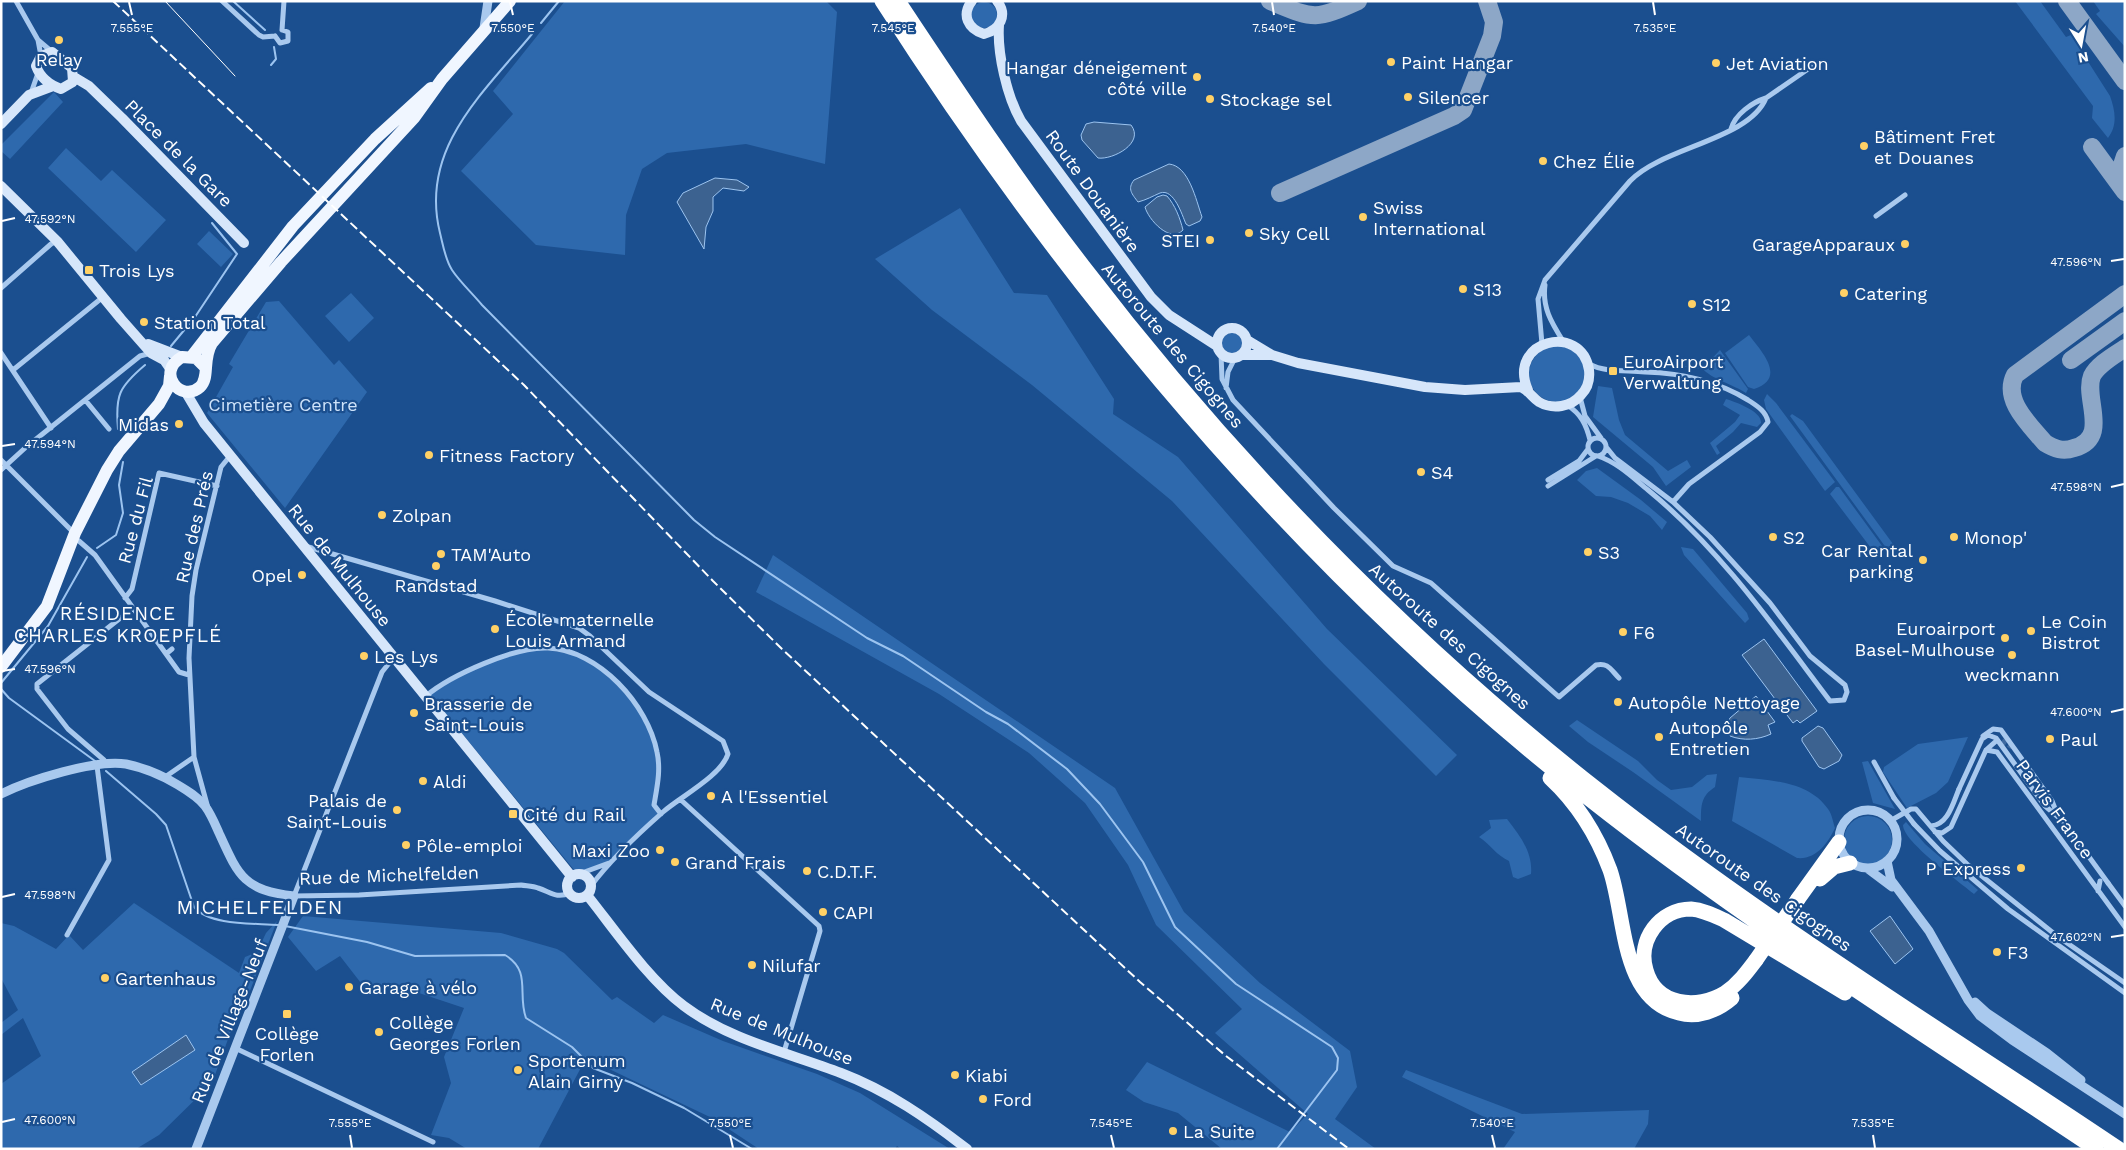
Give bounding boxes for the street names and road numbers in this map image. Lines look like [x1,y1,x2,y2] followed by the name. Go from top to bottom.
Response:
[121,95,237,211] street label: Place de la Gare
[1041,126,1145,256] street label: Route Douanière
[1098,258,1248,432] street label: Autoroute des Cigognes
[171,469,217,585] street label: Rue des Prés
[113,474,157,566] street label: Rue du Fil
[284,499,396,631] street label: Rue de Mulhouse
[1365,558,1535,714] street label: Autoroute des Cigognes
[2012,755,2098,863] street label: Parvis France
[1672,818,1856,956] street label: Autoroute des Cigognes
[299,861,479,889] street label: Rue de Michelfelden
[186,936,272,1106] street label: Rue de Village-Neuf
[708,993,856,1069] street label: Rue de Mulhouse

